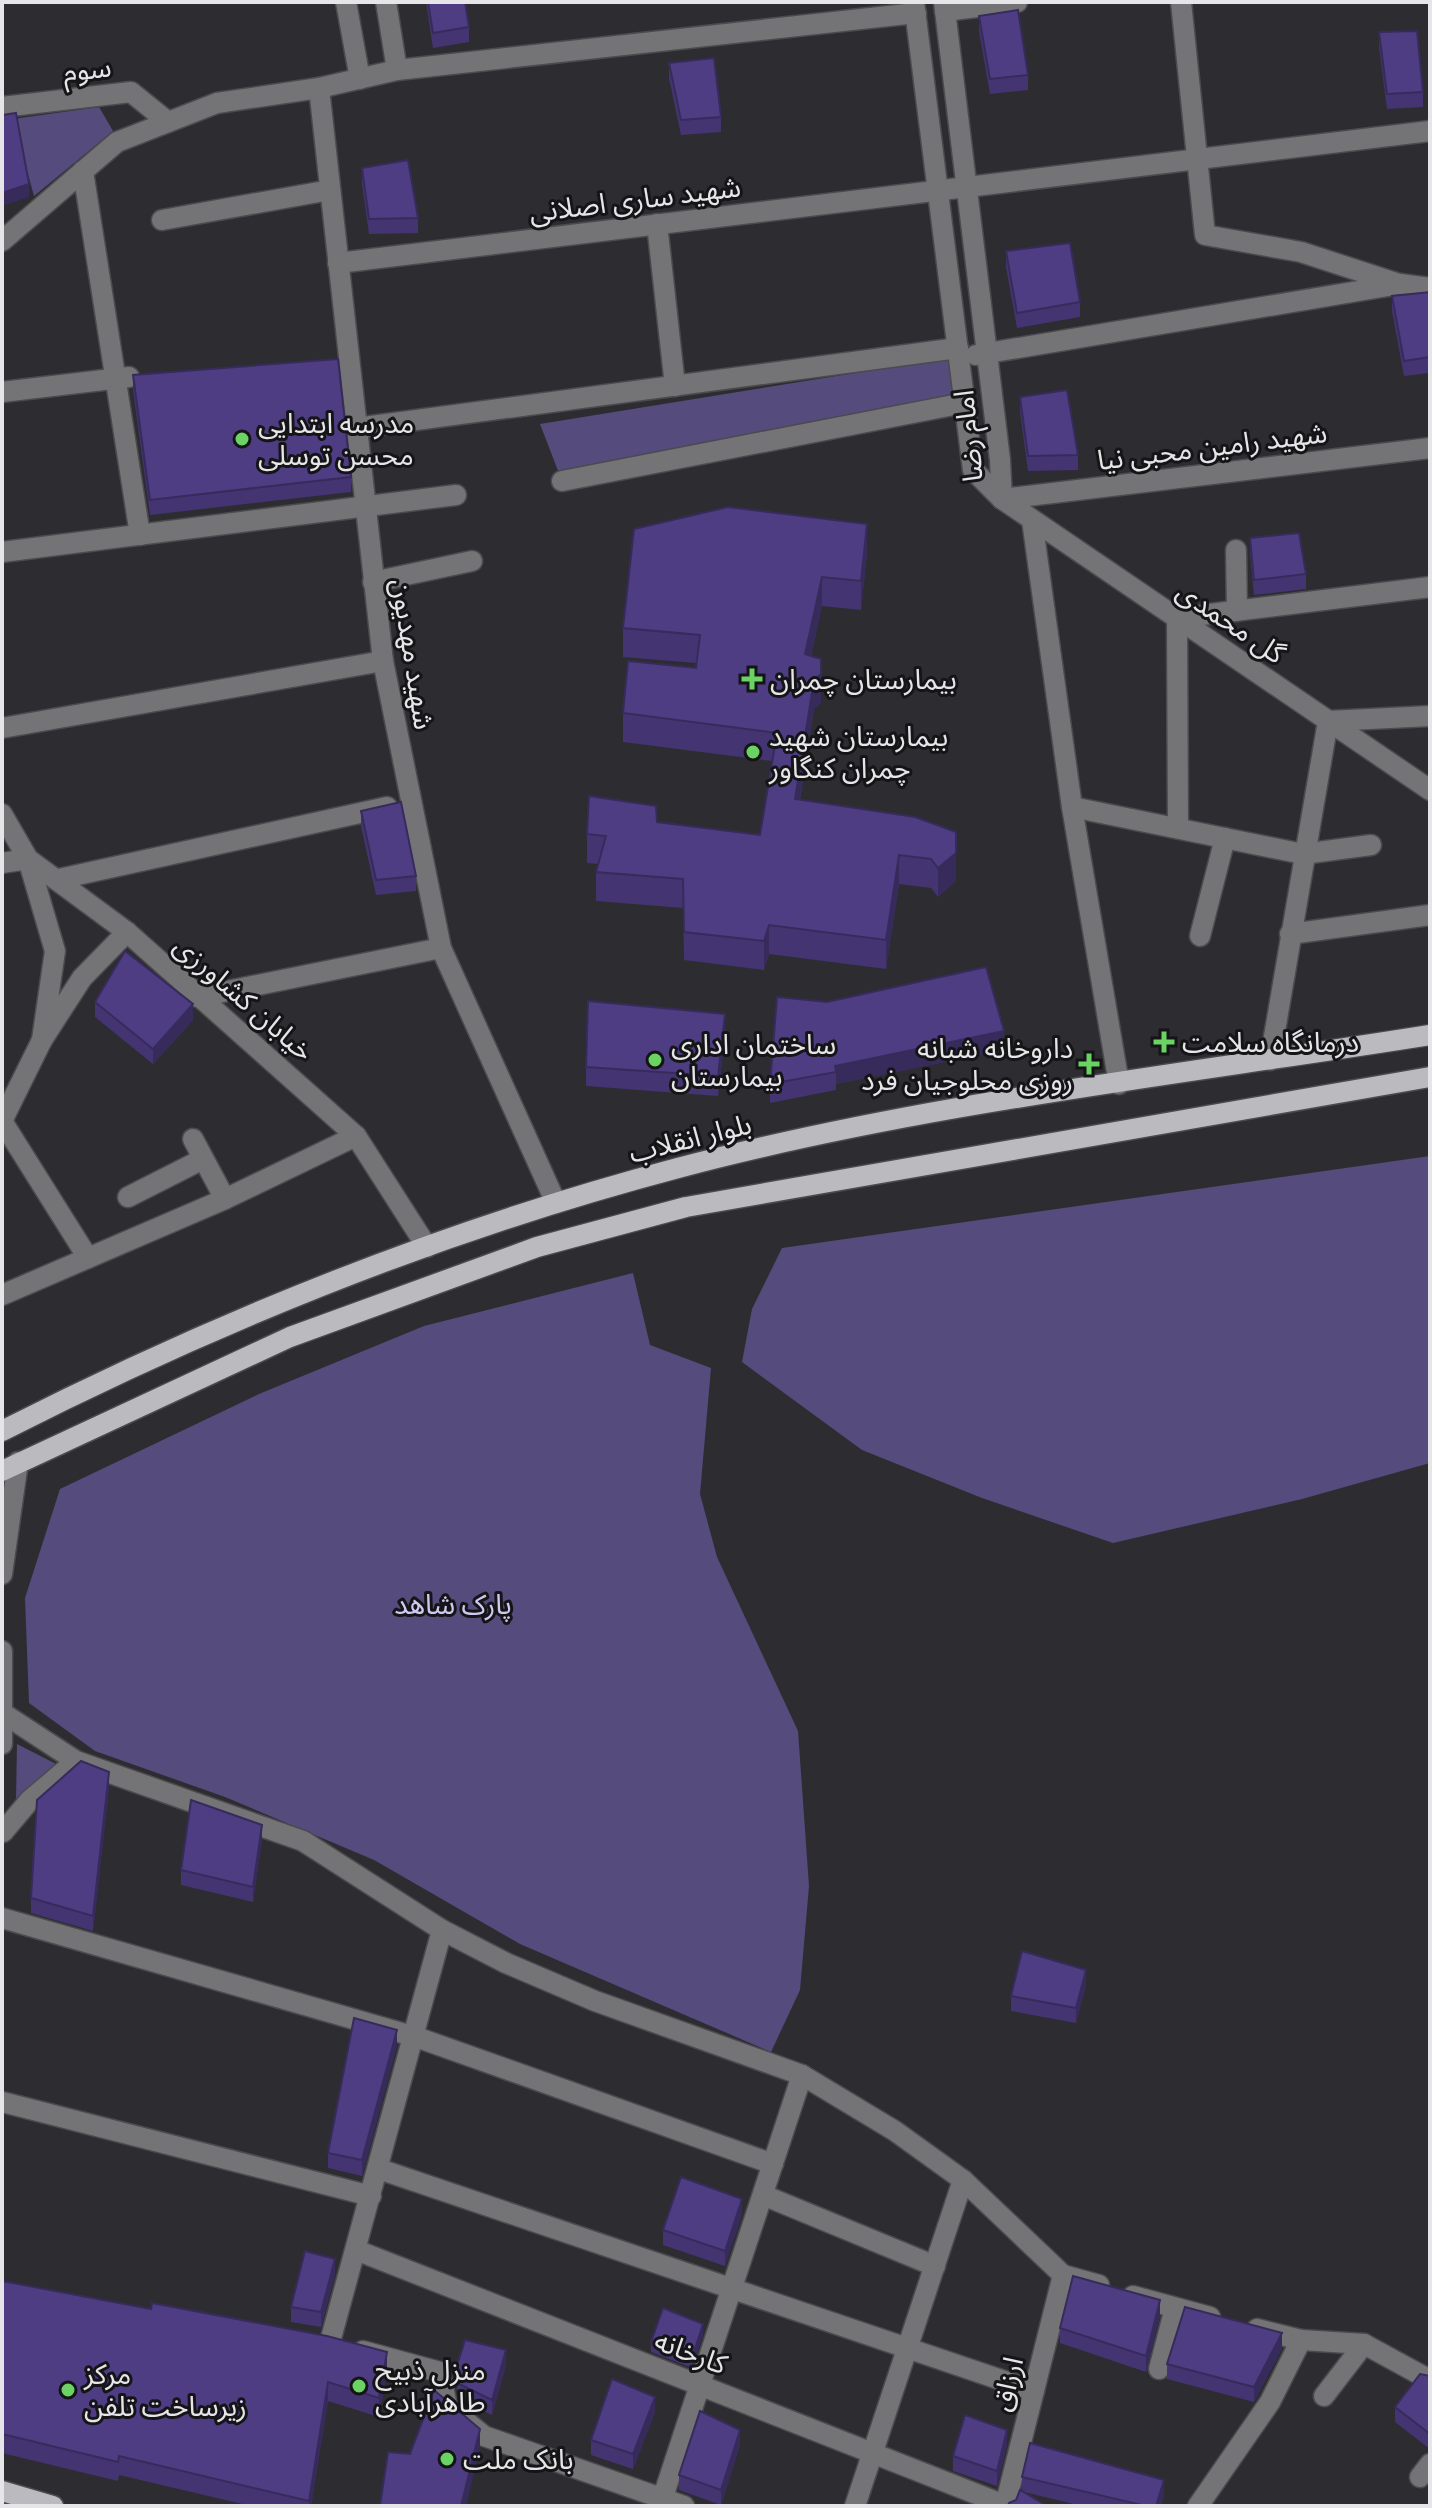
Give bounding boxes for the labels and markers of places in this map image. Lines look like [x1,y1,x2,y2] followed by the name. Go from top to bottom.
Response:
[258,404,414,474] place label: مدرسه ابتدایی محسن توسلی
[233,430,251,448] marker: مدرسه ابتدایی محسن توسلی
[770,660,957,698] place label: بیمارستان چمران
[741,668,763,690] marker: بیمارستان چمران
[768,717,948,787] place label: بیمارستان شهید چمران کنگاور
[744,743,762,761] marker: بیمارستان شهید چمران کنگاور
[1182,1023,1359,1061] place label: درمانگاه سلامت
[671,1025,836,1095] place label: ساختمان اداری بیمارستان
[861,1029,1073,1099] place label: داروخانه شبانه روزی محلوجیان فرد
[1153,1031,1175,1053] marker: درمانگاه سلامت
[646,1051,664,1069] marker: ساختمان اداری بیمارستان
[1080,1055,1098,1073] marker: داروخانه شبانه روزی محلوجیان فرد
[375,2351,486,2421] place label: منزل ذبیح طاهرآبادی
[83,2355,247,2425] place label: مرکز زیرساخت تلفن
[350,2377,368,2395] marker: منزل ذبیح طاهرآبادی
[59,2381,77,2399] marker: مرکز زیرساخت تلفن
[463,2440,574,2478] place label: بانک ملت
[438,2450,456,2468] marker: بانک ملت

